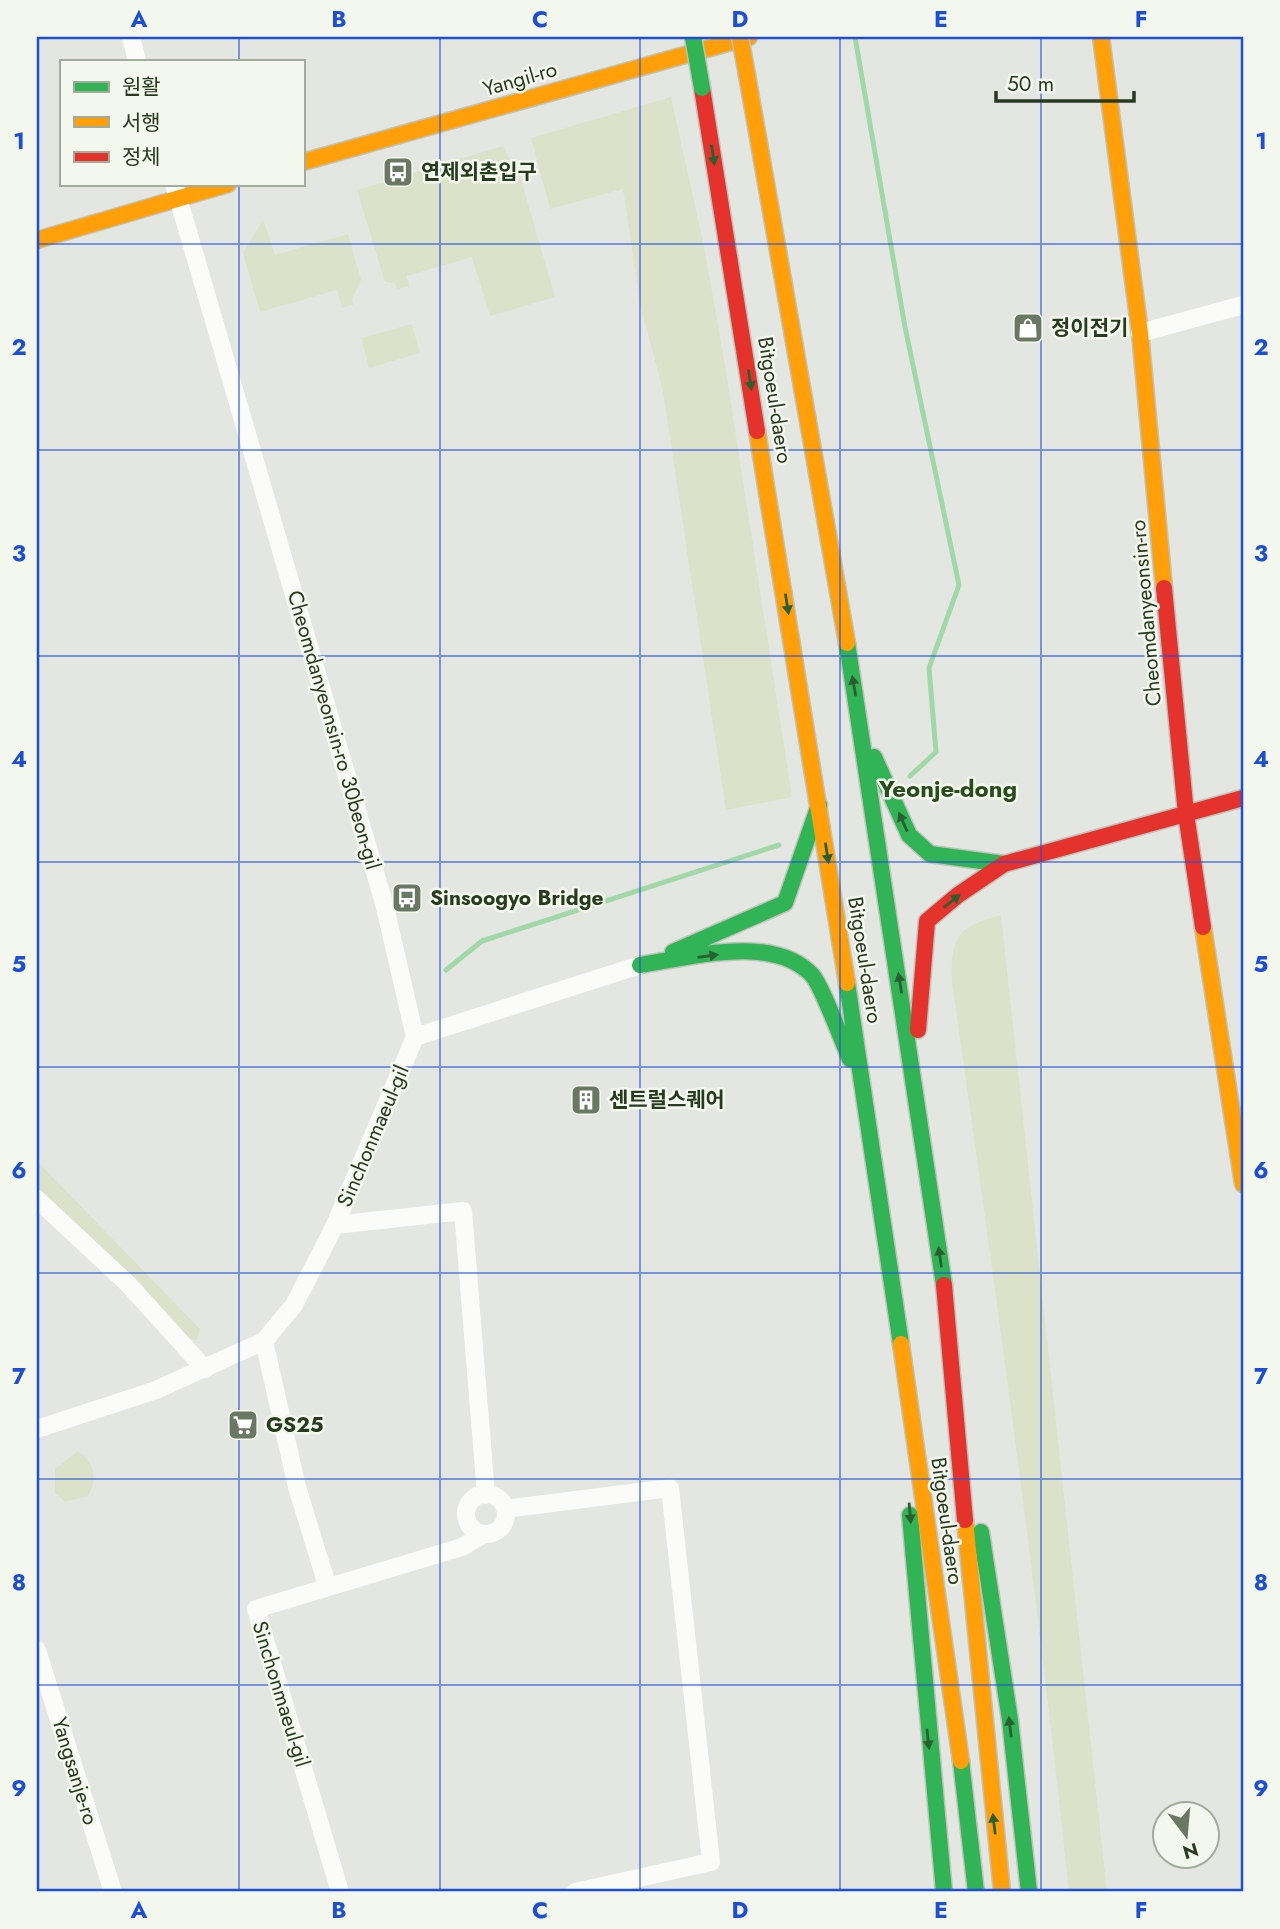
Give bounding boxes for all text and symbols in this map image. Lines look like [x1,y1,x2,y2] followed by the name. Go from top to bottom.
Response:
[130,2,148,36] text: A
[331,2,347,36] text: B
[532,2,548,36] text: C
[732,2,749,36] text: D
[934,2,948,36] text: E
[1135,2,1147,36] text: F
[479,54,561,104] street label: Yangil-ro
[60,60,304,186] legend
[996,60,1135,104] scale bar
[1007,69,1054,99] text: 50 m
[122,72,161,102] text: 원활
[122,108,161,138] text: 서행
[13,124,25,158] text: 1
[1255,124,1267,158] text: 1
[122,142,161,172] text: 정체
[708,144,719,166] one-way arrow
[381,155,415,189] bus stop icon: 연제외촌입구
[421,157,537,187] place label: 연제외촌입구
[1011,311,1045,345] shop icon: 정이전기
[1051,313,1128,343] place label: 정이전기
[11,330,27,364] text: 2
[1253,330,1269,364] text: 2
[750,334,800,466] street label: Bitgoeul-daero
[745,369,756,391] one-way arrow
[1123,519,1169,707] street label: Cheomdanyeonsin-ro
[12,536,26,570] text: 3
[1254,536,1268,570] text: 3
[280,587,388,873] street label: Cheomdanyeonsin-ro 30beon-gil
[782,593,793,615] one-way arrow
[849,674,860,696] one-way arrow
[11,742,27,776] text: 4
[1253,742,1269,776] text: 4
[878,771,1017,806] district label: Yeonje-dong
[897,811,908,832] one-way arrow
[822,842,833,864] one-way arrow
[390,881,424,915] bus stop icon: Sinsoogyo Bridge
[430,883,604,913] place label: Sinsoogyo Bridge
[942,893,960,908] one-way arrow
[840,894,890,1026] street label: Bitgoeul-daero
[12,947,26,981] text: 5
[1254,947,1268,981] text: 5
[697,950,719,961] one-way arrow
[894,972,905,994] one-way arrow
[330,1060,416,1212] street label: Sinchonmaeul-gil
[569,1083,603,1117] building icon: 센트럴스퀘어
[609,1085,725,1115] place label: 센트럴스퀘어
[11,1153,27,1187] text: 6
[1253,1153,1269,1187] text: 6
[935,1245,946,1267] one-way arrow
[12,1359,26,1393] text: 7
[1254,1359,1268,1393] text: 7
[226,1408,260,1442] supermarket icon: GS25
[266,1410,324,1440] place label: GS25
[923,1456,971,1586] street label: Bitgoeul-daero
[905,1502,916,1524] one-way arrow
[12,1565,26,1599] text: 8
[1254,1565,1268,1599] text: 8
[245,1617,317,1771] street label: Sinchonmaeul-gil
[44,1713,106,1829] street label: Yangsanje-ro
[1005,1716,1016,1738] one-way arrow
[923,1728,934,1750] one-way arrow
[11,1771,27,1805] text: 9
[1253,1771,1269,1805] text: 9
[1150,1800,1220,1870] north arrow
[989,1813,1000,1835] one-way arrow
[1180,1836,1202,1866] text: N
[130,1893,148,1927] text: A
[331,1893,347,1927] text: B
[532,1893,548,1927] text: C
[732,1893,749,1927] text: D
[934,1893,948,1927] text: E
[1135,1893,1147,1927] text: F

